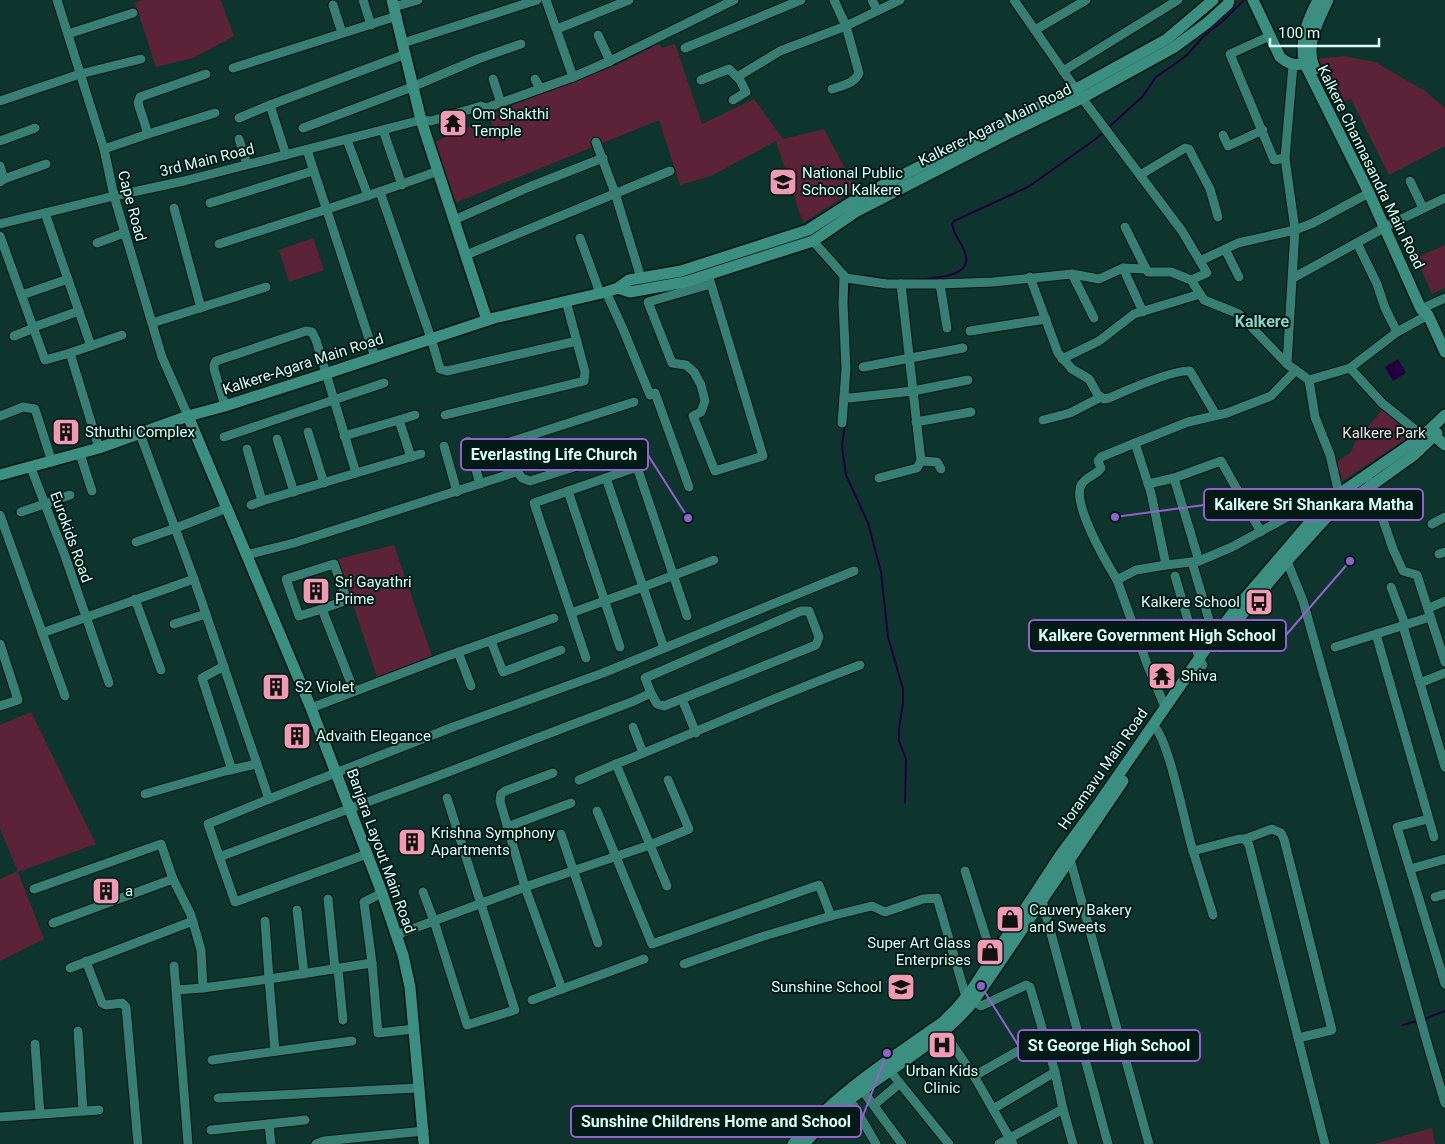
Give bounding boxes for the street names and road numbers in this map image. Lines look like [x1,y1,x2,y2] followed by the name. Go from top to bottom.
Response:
[1314,62,1428,272] street label: Kalkere Channasandra Main Road
[916,80,1074,170] street label: Kalkere-Agara Main Road
[158,140,256,180] street label: 3rd Main Road
[114,169,150,243] street label: Cape Road
[220,329,386,399] street label: Kalkere-Agara Main Road
[46,489,96,585] street label: Eurokids Road
[1054,705,1152,833] street label: Horamavu Main Road
[343,766,419,936] street label: Banjara Layout Main Road

